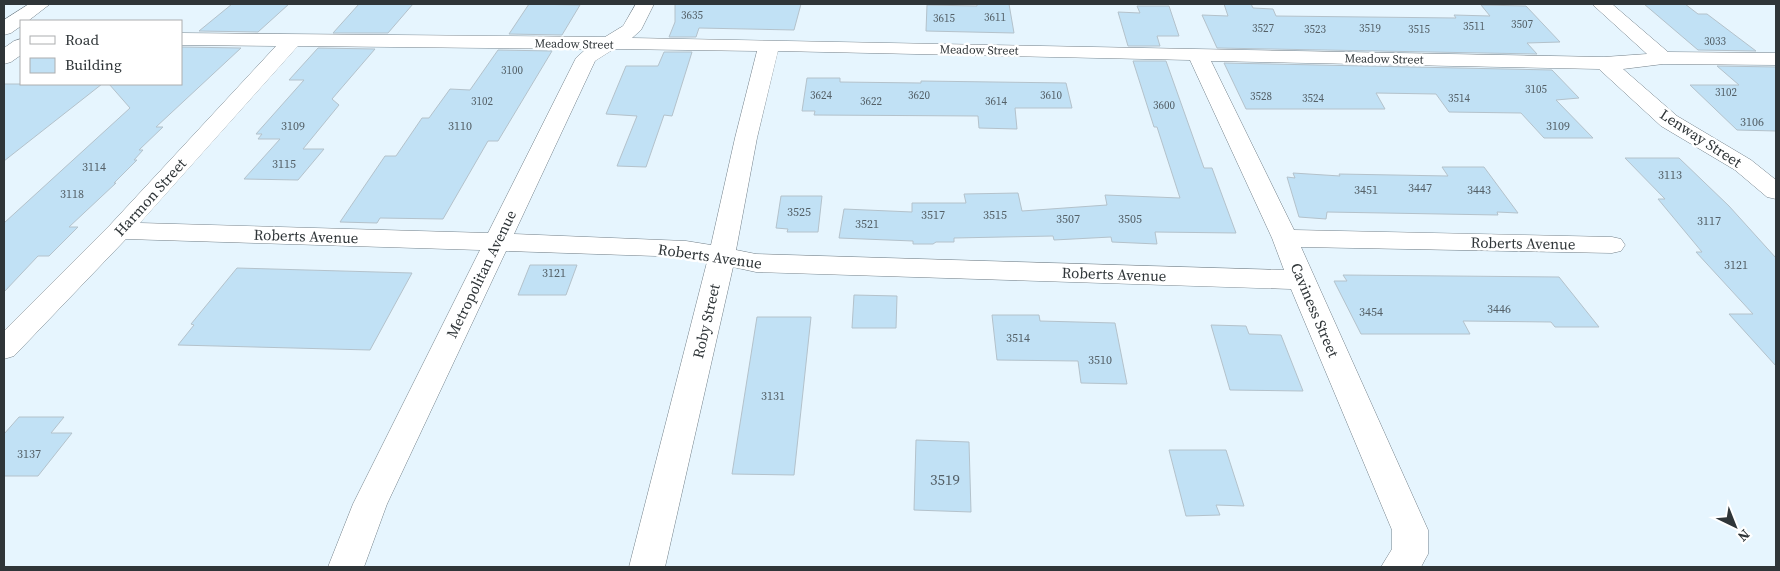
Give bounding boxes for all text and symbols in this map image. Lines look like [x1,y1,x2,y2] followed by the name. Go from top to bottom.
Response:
[681,8,703,23] house number: 3635
[984,10,1006,25] house number: 3611
[933,11,955,26] house number: 3615
[1511,17,1533,32] house number: 3507
[1463,19,1485,34] house number: 3511
[20,20,182,85] legend
[1252,21,1274,36] house number: 3527
[1359,21,1381,36] house number: 3519
[1304,22,1326,37] house number: 3523
[1408,22,1430,37] house number: 3515
[65,29,99,50] text: Road
[1704,34,1726,49] house number: 3033
[534,35,614,53] street label: Meadow Street
[939,41,1019,59] street label: Meadow Street
[1344,50,1424,68] street label: Meadow Street
[65,54,122,75] text: Building
[501,63,523,78] house number: 3100
[1525,82,1547,97] house number: 3105
[1715,85,1737,100] house number: 3102
[810,88,832,103] house number: 3624
[908,88,930,103] house number: 3620
[1040,88,1062,103] house number: 3610
[1250,89,1272,104] house number: 3528
[1302,91,1324,106] house number: 3524
[1448,91,1470,106] house number: 3514
[471,94,493,109] house number: 3102
[860,94,882,109] house number: 3622
[985,94,1007,109] house number: 3614
[1153,98,1175,113] house number: 3600
[1656,104,1746,172] street label: Lenway Street
[1740,114,1764,130] house number: 3106
[281,118,305,134] house number: 3109
[448,118,472,134] house number: 3110
[1546,118,1570,134] house number: 3109
[109,153,191,241] street label: Harmon Street
[272,156,296,172] house number: 3115
[82,159,106,175] house number: 3114
[1658,167,1682,183] house number: 3113
[1408,180,1432,196] house number: 3447
[1354,182,1378,198] house number: 3451
[1467,182,1491,198] house number: 3443
[60,186,84,202] house number: 3118
[787,204,811,220] house number: 3525
[441,206,521,342] street label: Metropolitan Avenue
[921,207,945,223] house number: 3517
[983,207,1007,223] house number: 3515
[1056,211,1080,227] house number: 3507
[1118,211,1142,227] house number: 3505
[1697,213,1721,229] house number: 3117
[855,216,879,232] house number: 3521
[253,224,359,248] street label: Roberts Avenue
[1470,232,1576,254] street label: Roberts Avenue
[657,238,764,274] street label: Roberts Avenue
[1724,257,1748,273] house number: 3121
[1286,259,1344,361] street label: Caviness Street
[1061,262,1167,286] street label: Roberts Avenue
[542,265,566,281] house number: 3121
[687,281,725,360] street label: Roby Street
[1487,301,1511,317] house number: 3446
[1359,304,1383,320] house number: 3454
[1006,330,1030,346] house number: 3514
[1088,352,1112,368] house number: 3510
[761,388,785,404] house number: 3131
[17,446,41,462] house number: 3137
[930,469,960,490] house number: 3519
[1710,501,1760,551] north arrow
[1733,525,1754,546] text: N

